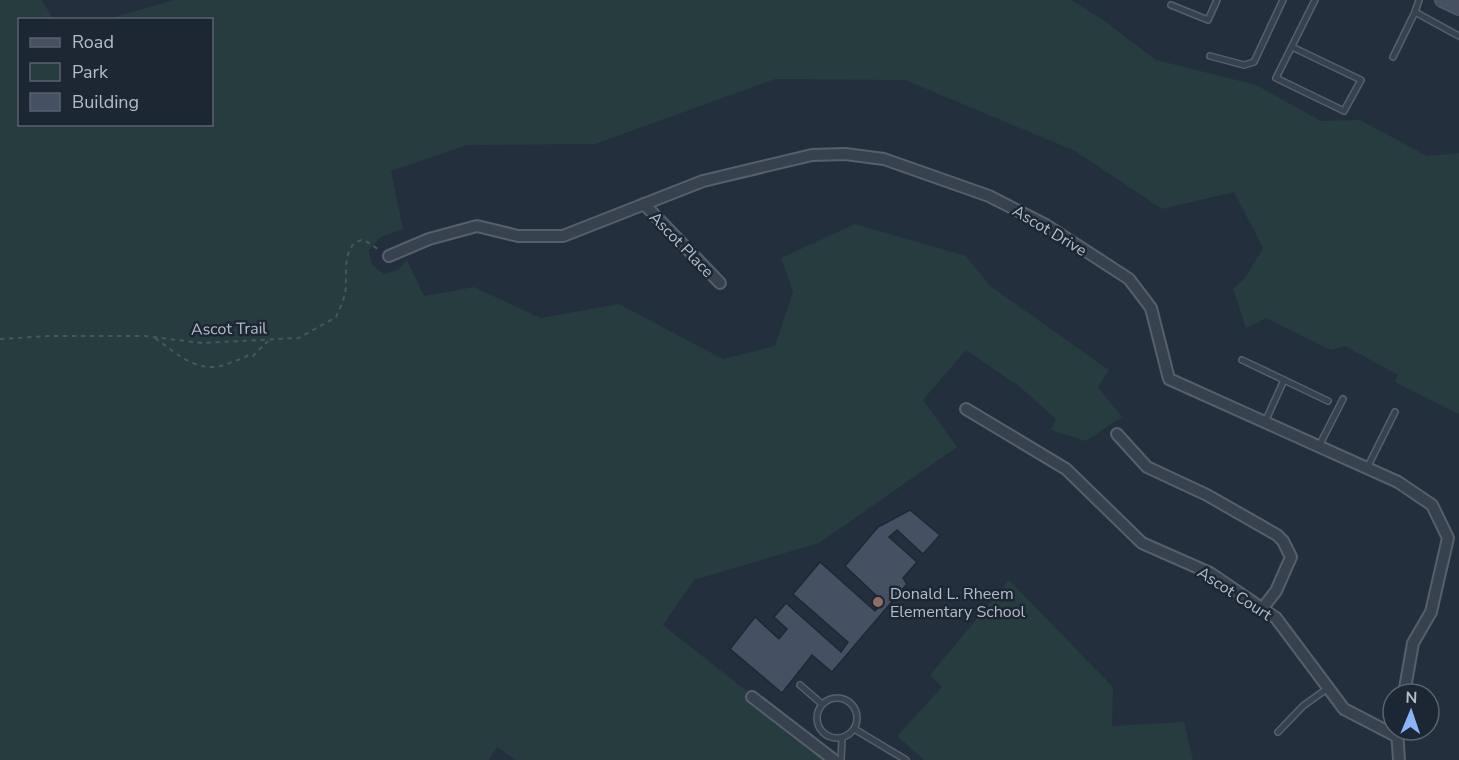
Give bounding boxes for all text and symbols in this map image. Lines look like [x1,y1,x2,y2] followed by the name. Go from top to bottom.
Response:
[18,18,213,126] legend
[72,30,114,54] text: Road
[72,60,109,84] text: Park
[72,90,139,114] text: Building
[1008,200,1091,262] street label: Ascot Drive
[644,207,718,283] street label: Ascot Place
[191,317,267,341] street label: Ascot Trail
[1193,562,1276,626] street label: Ascot Court
[890,583,1026,623] place label: Donald L. Rheem Elementary School
[871,595,885,609] marker: Donald L. Rheem Elementary School
[1381,682,1441,742] north arrow
[1405,687,1418,709] text: N

